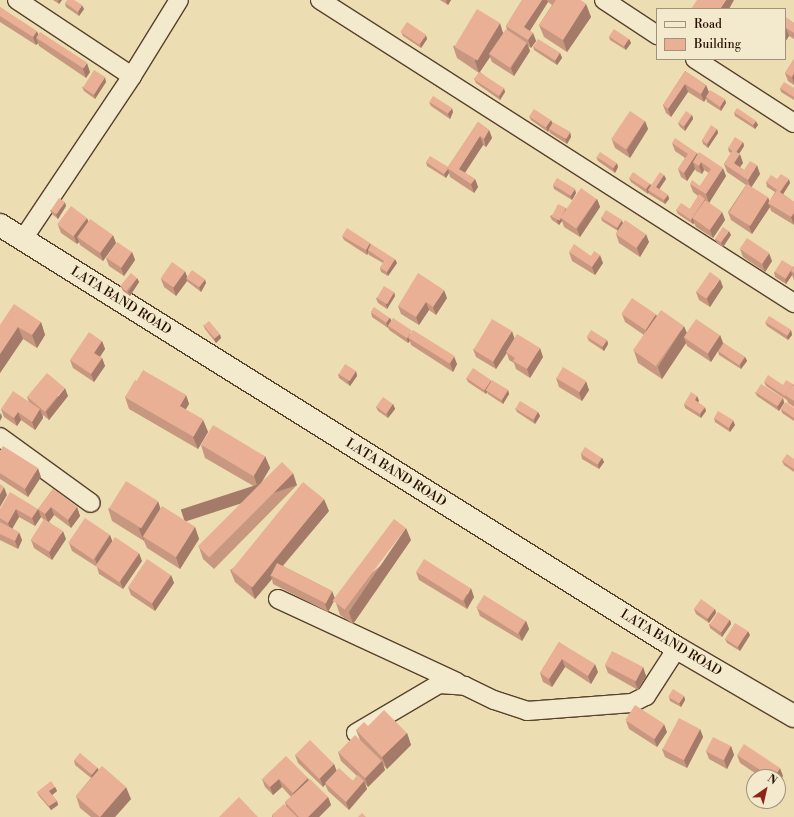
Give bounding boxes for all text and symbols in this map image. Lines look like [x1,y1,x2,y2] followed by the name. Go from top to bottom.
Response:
[656,8,786,60] legend
[694,17,722,32] text: Road
[694,37,741,52] text: Building
[68,264,174,338] street label: LATA BAND ROAD
[343,436,449,510] street label: LATA BAND ROAD
[617,607,725,679] street label: LATA BAND ROAD
[746,769,786,809] north arrow
[765,772,780,788] text: N

